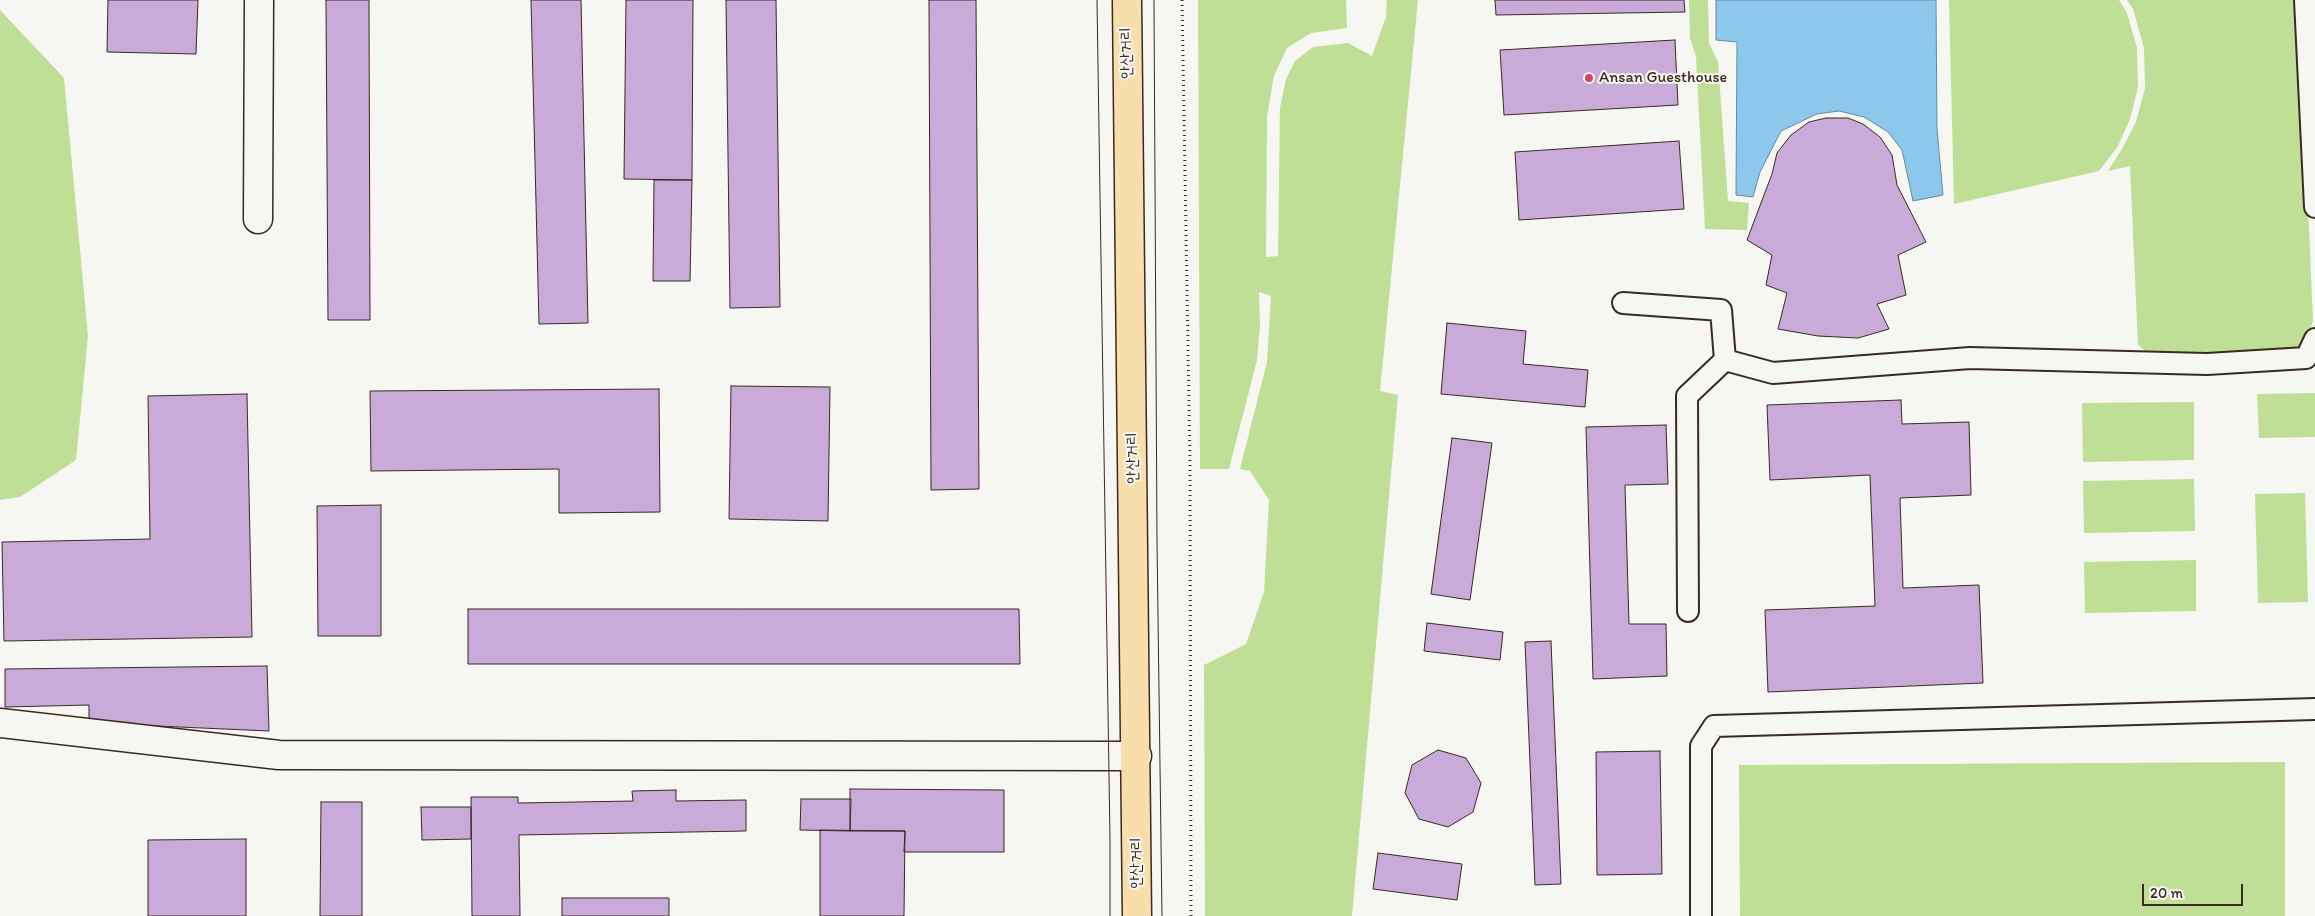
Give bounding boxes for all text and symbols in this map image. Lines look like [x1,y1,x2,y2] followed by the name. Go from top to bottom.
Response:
[1117,27,1137,79] street label: 안산거리
[1599,68,1727,88] place label: Ansan Guesthouse
[1583,72,1595,84] marker: Ansan Guesthouse
[1123,432,1143,484] street label: 안산거리
[1127,837,1147,889] street label: 안산거리
[2145,874,2246,906] scale bar
[2150,884,2183,902] text: 20 m

